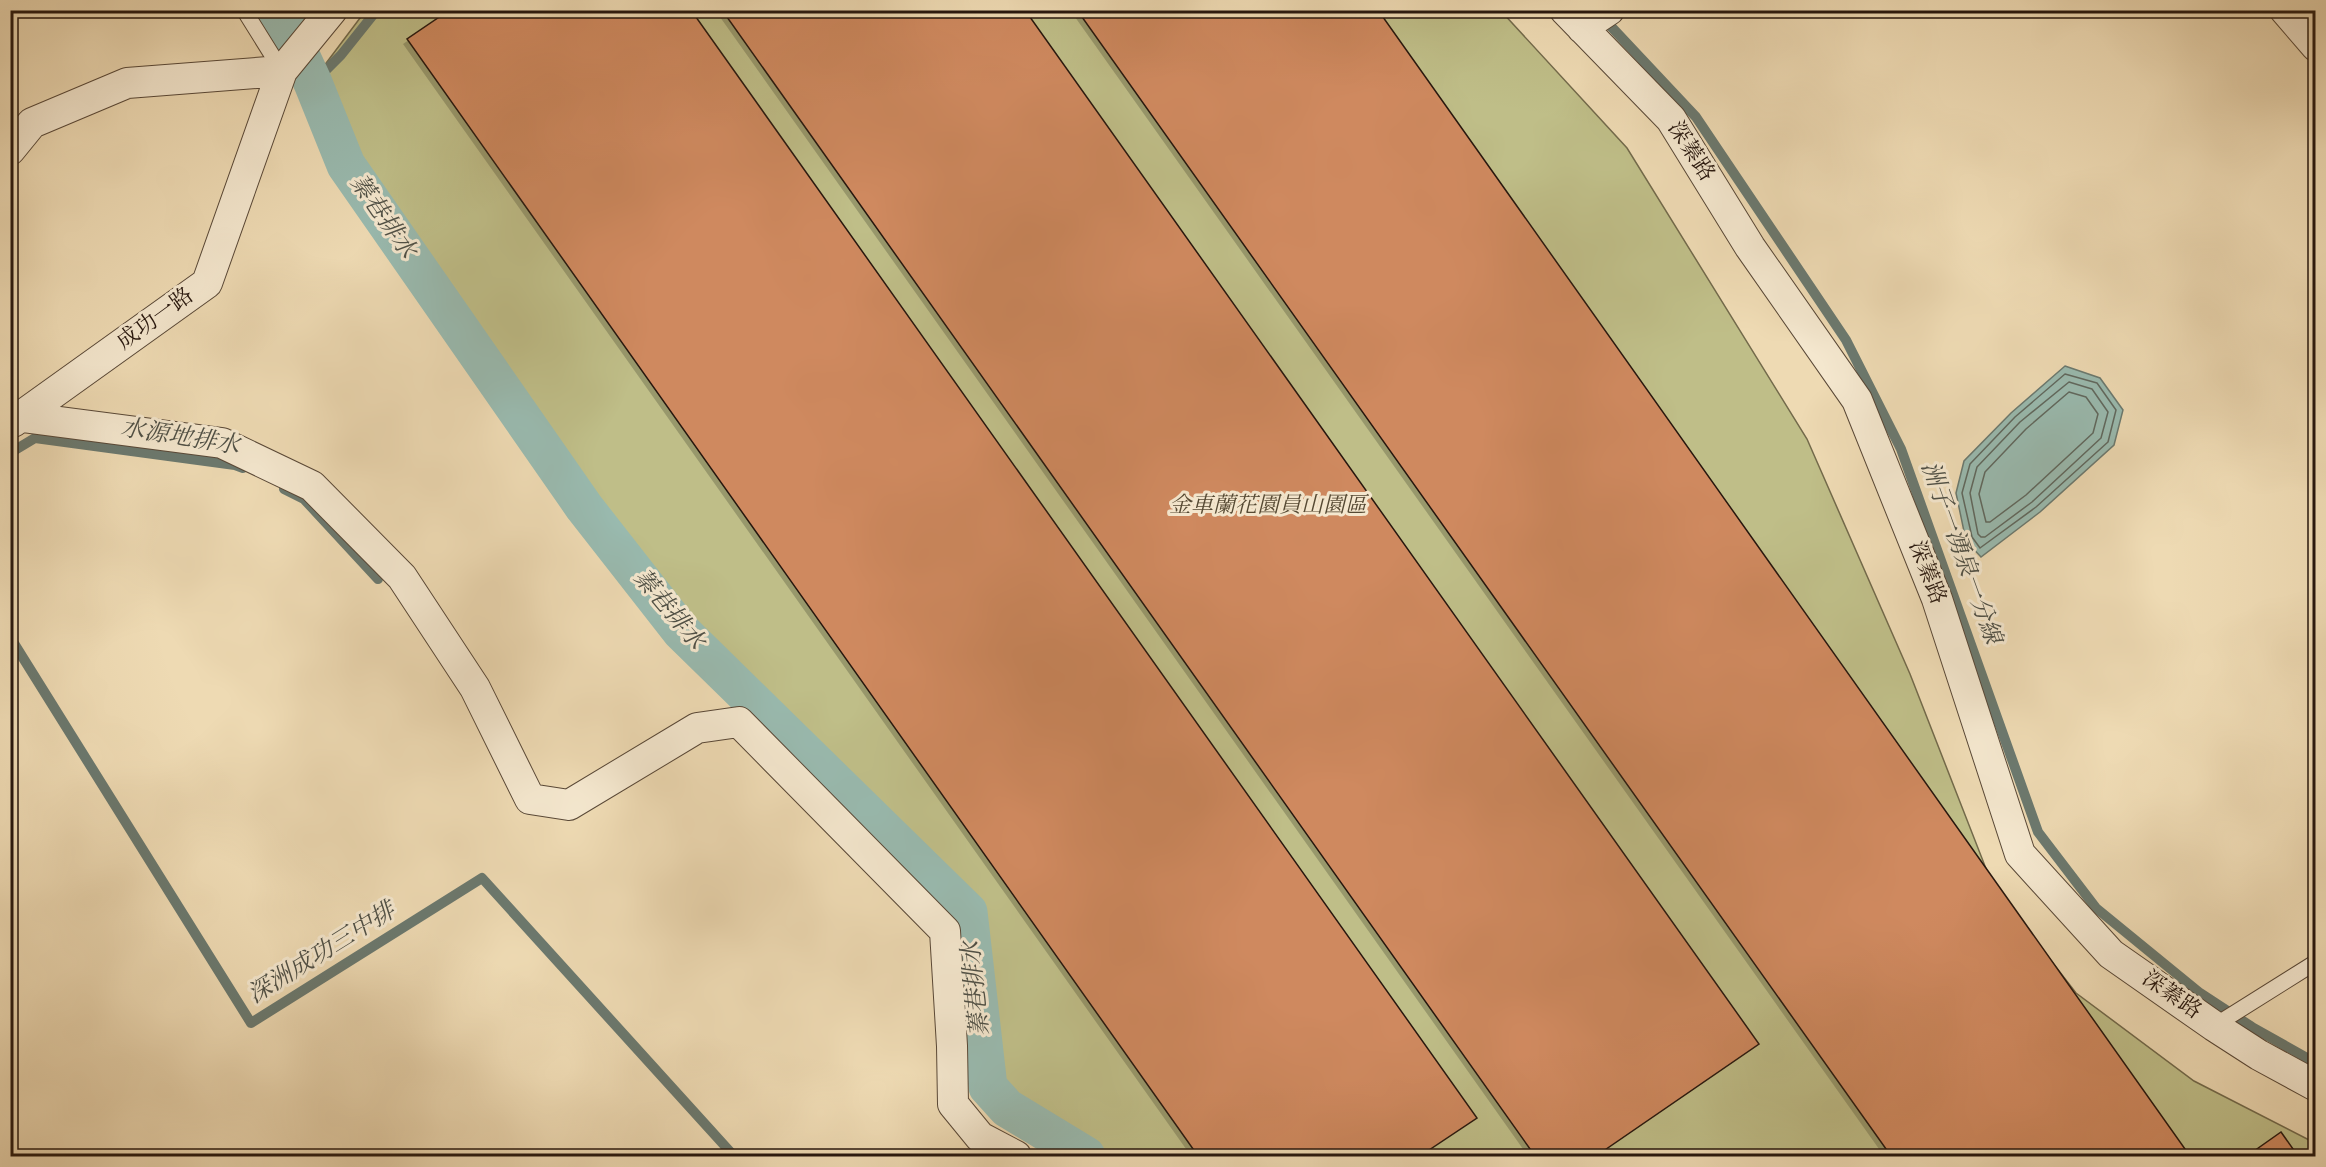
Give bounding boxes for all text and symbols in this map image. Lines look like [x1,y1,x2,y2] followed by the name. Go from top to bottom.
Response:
[1659,116,1721,188] street label: 深蓁路
[341,168,425,268] water label: 蓁巷排水
[111,281,201,359] street label: 成功一路
[118,412,244,464] water label: 水源地排水
[1911,457,2010,652] water label: 洲子一湧泉一分線
[1169,491,1370,523] park label: 金車蘭花園員山園區
[1899,536,1953,610] street label: 深蓁路
[624,562,713,659] water label: 蓁巷排水
[242,893,405,1013] water label: 深洲成功三中排
[955,937,999,1039] water label: 蓁巷排水
[2135,964,2207,1028] street label: 深蓁路

